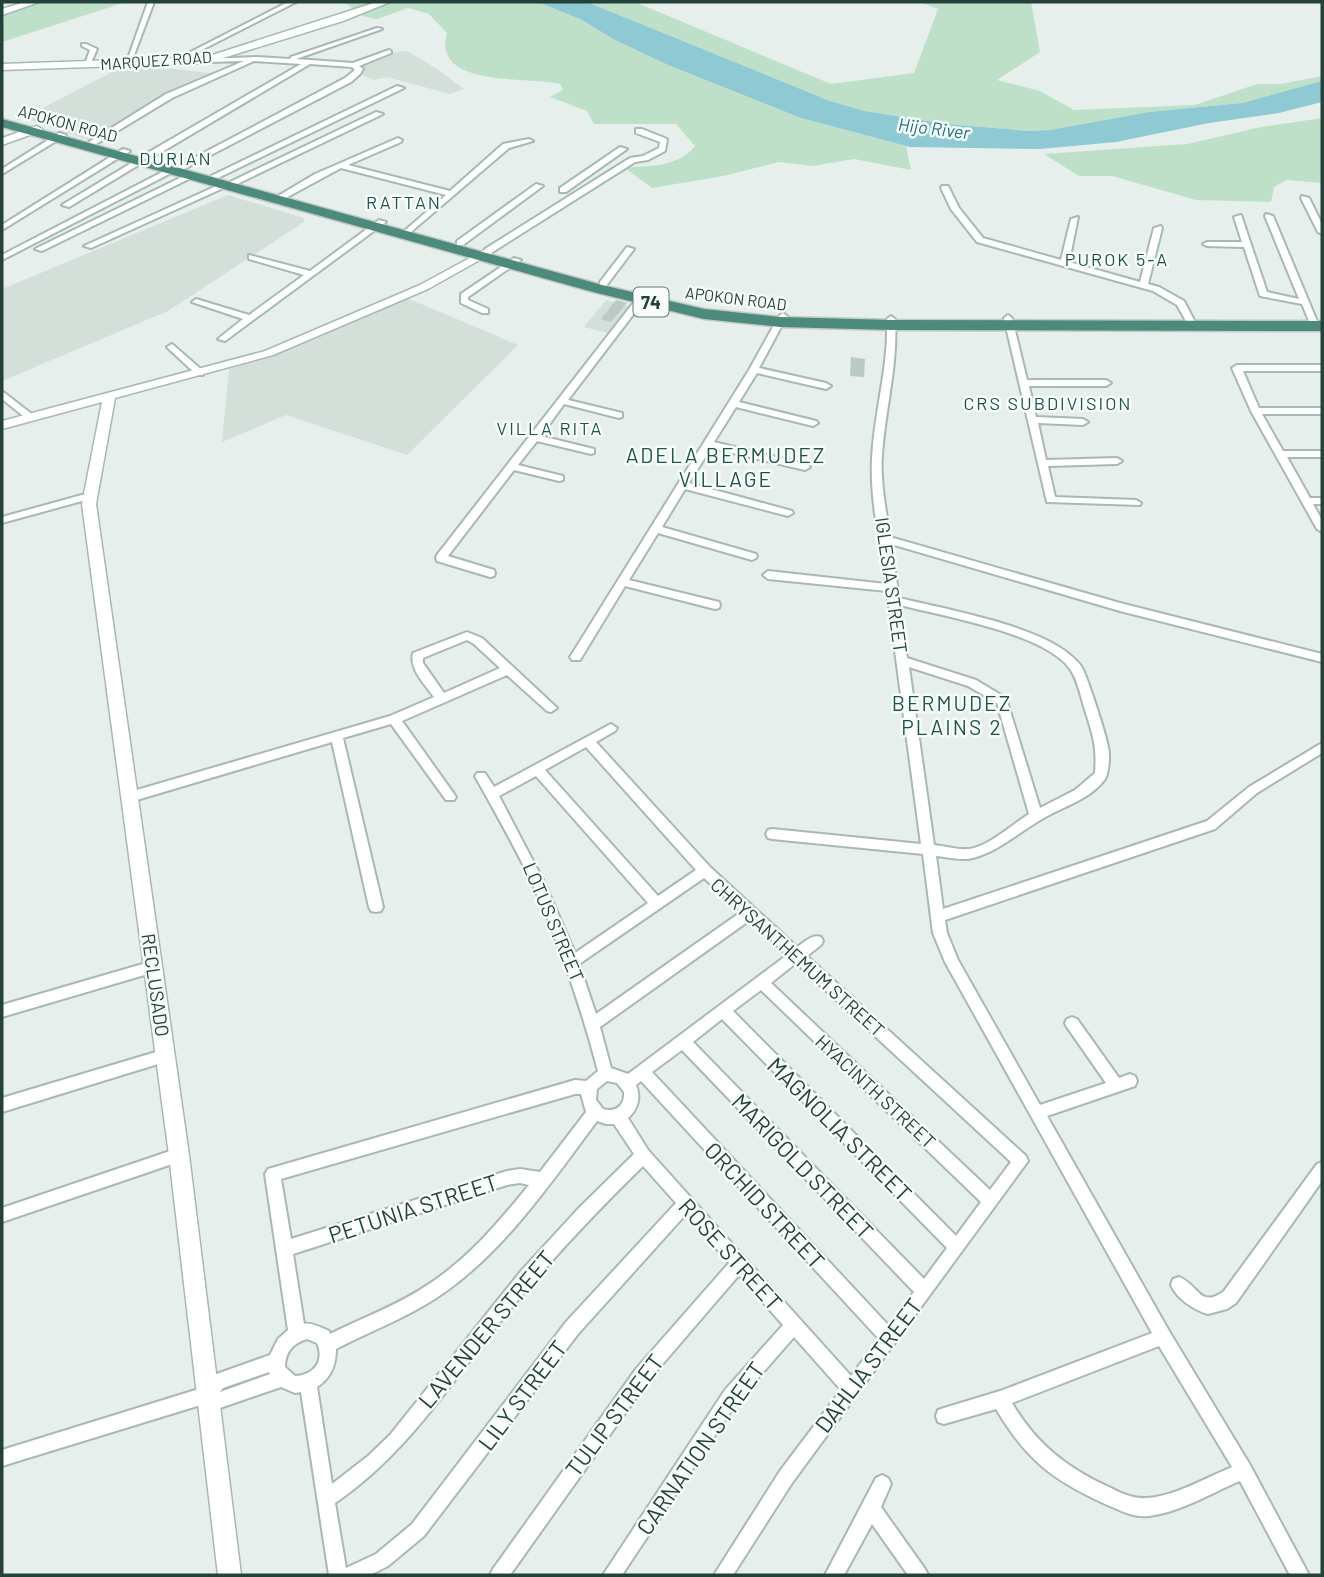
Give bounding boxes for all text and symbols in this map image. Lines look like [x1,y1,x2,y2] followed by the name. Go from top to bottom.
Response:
[100,47,212,73] street label: MARQUEZ ROAD
[16,101,120,145] street label: APOKON ROAD
[897,113,972,143] water label: Hijo River
[139,147,213,169] district label: DURIAN
[366,191,442,213] district label: RATTAN
[1065,248,1169,270] district label: PUROK 5-A
[684,282,788,314] street label: APOKON ROAD
[634,288,668,316] road number: 74
[963,392,1133,414] district label: CRS SUBDIVISION
[497,417,603,439] district label: VILLA RITA
[626,442,826,491] district label: ADELA BERMUDEZ VILLAGE
[871,515,913,655] street label: IGLESIA STREET
[892,690,1012,739] district label: BERMUDEZ PLAINS 2
[519,859,589,985] street label: LOTUS STREET
[706,873,890,1041] street label: CHRYSANTHEMUM STREET
[137,932,175,1038] street label: RECLUSADO
[811,1029,941,1153] street label: HYACINTH STREET
[762,1051,918,1207] street label: MAGNOLIA STREET
[726,1087,880,1245] street label: MARIGOLD STREET
[699,1136,831,1274] street label: ORCHID STREET
[325,1167,501,1249] street label: PETUNIA STREET
[673,1192,789,1316] street label: ROSE STREET
[412,1245,560,1413] street label: LAVENDER STREET
[808,1292,928,1438] street label: DAHLIA STREET
[472,1335,572,1455] street label: LILY STREET
[559,1348,669,1482] street label: TULIP STREET
[630,1356,770,1540] street label: CARNATION STREET

